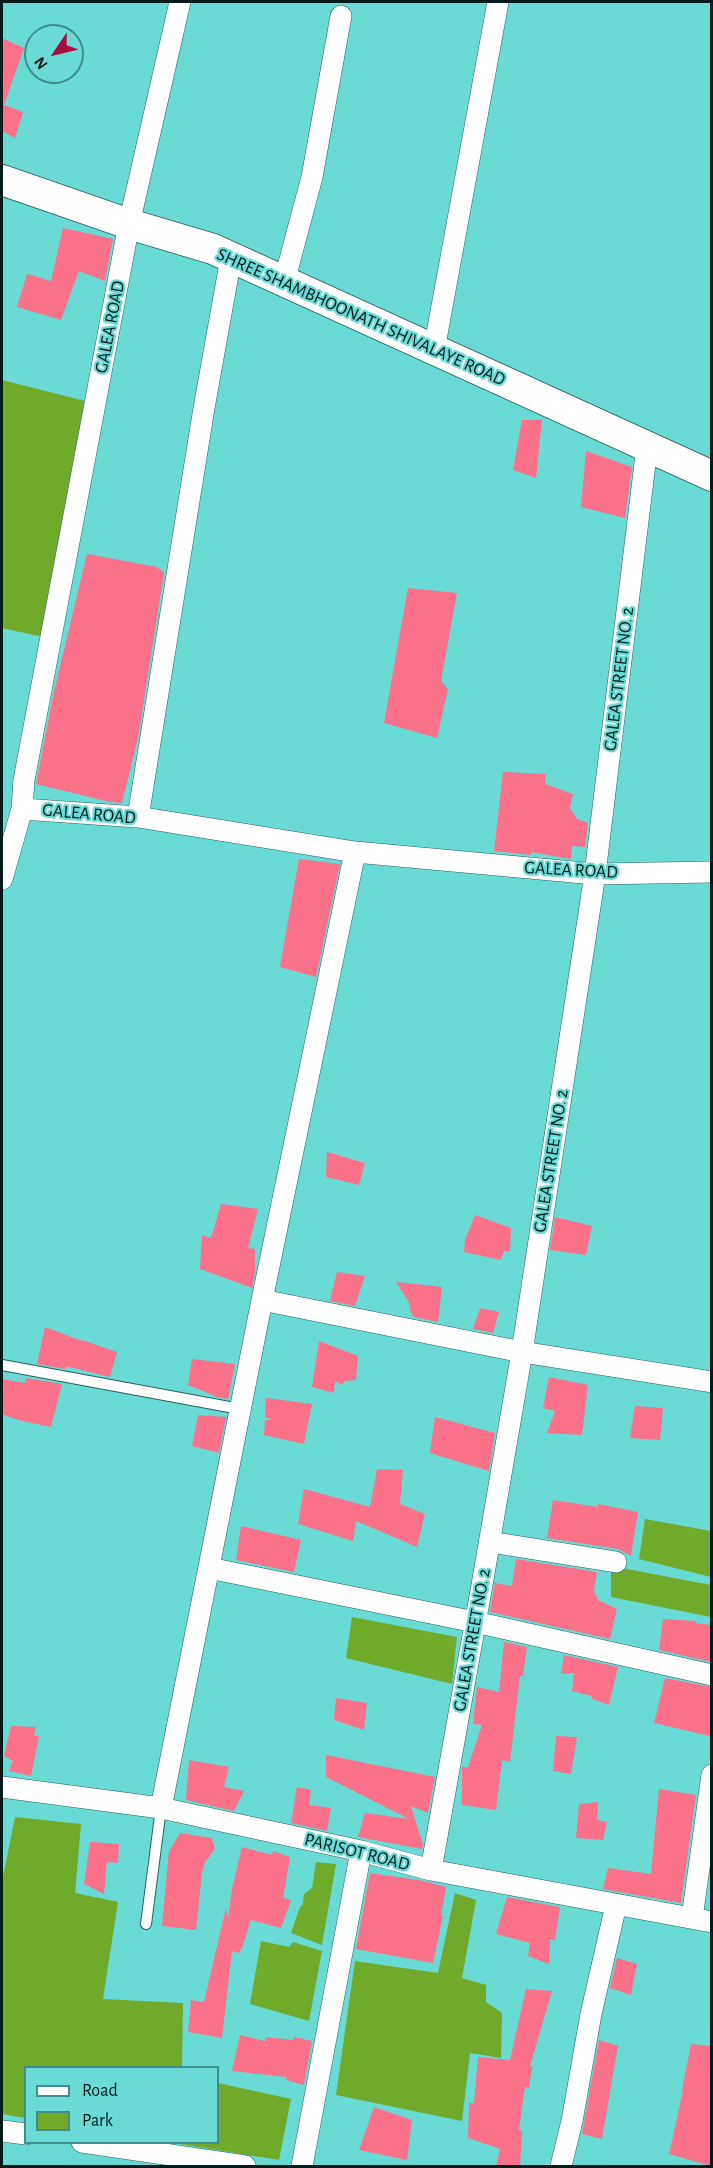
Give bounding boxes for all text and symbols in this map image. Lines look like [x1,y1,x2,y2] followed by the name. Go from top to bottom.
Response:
[24,24,84,84] north arrow
[31,54,51,72] text: N
[213,243,509,391] street label: SHREE SHAMBHOONATH SHIVALAYE ROAD
[90,279,130,375] street label: GALEA ROAD
[599,606,639,752] street label: GALEA STREET NO. 2
[41,799,137,829] street label: GALEA ROAD
[524,857,618,883] street label: GALEA ROAD
[529,1088,573,1234] street label: GALEA STREET NO. 2
[449,1567,495,1713] street label: GALEA STREET NO. 2
[302,1828,412,1876] street label: PARISOT ROAD
[24,2066,219,2144] legend
[82,2082,118,2100] text: Road
[82,2112,113,2130] text: Park

